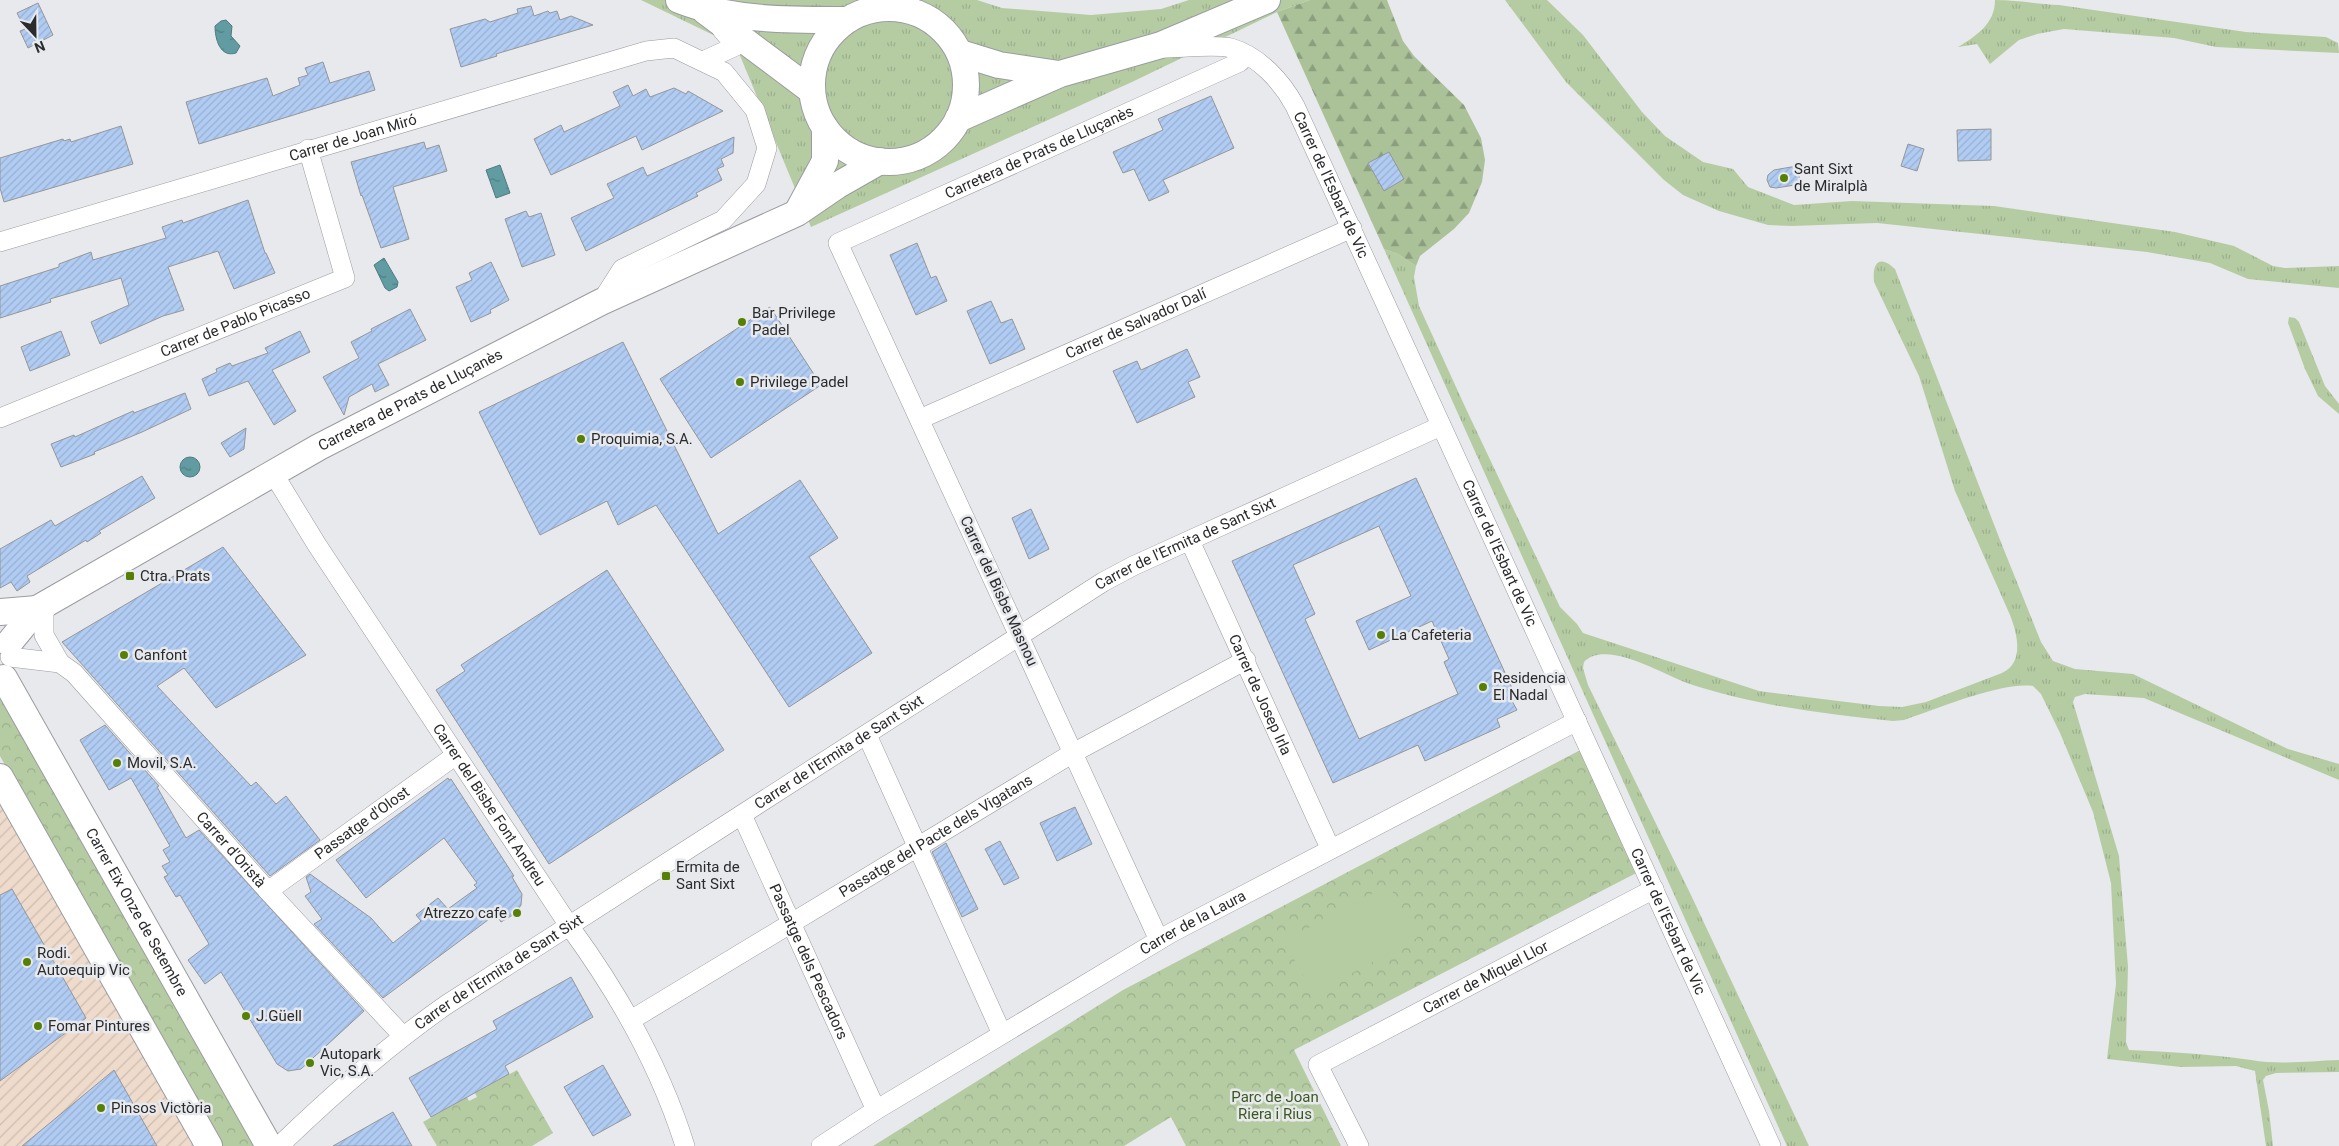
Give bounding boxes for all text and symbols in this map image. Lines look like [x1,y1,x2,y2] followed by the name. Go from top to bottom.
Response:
[10,10,60,60] north arrow
[32,38,47,56] text: N
[942,102,1136,203] street label: Carretera de Prats de Lluçanès
[1290,109,1373,261] street label: Carrer de l'Esbart de Vic
[287,110,419,165] street label: Carrer de Joan Miró
[1794,160,1868,195] place label: Sant Sixt de Miralplà
[1778,172,1790,184] marker: Sant Sixt de Miralplà
[158,284,313,361] street label: Carrer de Pablo Picasso
[1063,284,1210,363] street label: Carrer de Salvador Dalí
[752,304,835,339] place label: Bar Privilege Padel
[736,316,748,328] marker: Bar Privilege Padel
[315,345,506,455] street label: Carretera de Prats de Lluçanès
[750,373,848,391] place label: Privilege Padel
[734,376,746,388] marker: Privilege Padel
[591,430,693,448] place label: Proquimia, S.A.
[575,433,587,445] marker: Proquimia, S.A.
[1458,477,1541,630] street label: Carrer de l'Esbart de Vic
[1091,493,1278,594] street label: Carrer de l'Ermita de Sant Sixt
[956,513,1042,669] street label: Carrer del Bisbe Masnou
[140,567,210,585] place label: Ctra. Prats
[124,570,136,582] marker: Ctra. Prats
[1391,626,1472,644] place label: La Cafeteria
[1375,629,1387,641] marker: La Cafeteria
[1225,632,1295,758] street label: Carrer de Josep Irla
[134,646,187,664] place label: Canfont
[118,649,130,661] marker: Canfont
[1493,669,1566,704] place label: Residencia El Nadal
[1477,681,1489,693] marker: Residencia El Nadal
[751,691,927,813] street label: Carrer de l'Ermita de Sant Sixt
[429,720,549,889] street label: Carrer del Bisbe Font Andreu
[127,754,196,772] place label: Movil, S.A.
[111,757,123,769] marker: Movil, S.A.
[836,771,1036,901] street label: Passatge del Pacte dels Vigatans
[311,783,413,863] street label: Passatge d'Olost
[193,808,270,891] street label: Carrer d'Oristà
[82,825,191,999] street label: Carrer Eix Onze de Setembre
[1627,845,1710,998] street label: Carrer de l'Esbart de Vic
[676,858,740,893] place label: Ermita de Sant Sixt
[660,870,672,882] marker: Ermita de Sant Sixt
[765,881,852,1042] street label: Passatge dels Pescadors
[1137,886,1249,959] street label: Carrer de la Laura
[423,904,507,922] place label: Atrezzo cafe
[511,907,523,919] marker: Atrezzo cafe
[411,910,586,1034] street label: Carrer de l'Ermita de Sant Sixt
[1420,937,1551,1017] street label: Carrer de Miquel Llor
[37,944,130,979] place label: Rodi. Autoequip Vic
[21,956,33,968] marker: Rodi. Autoequip Vic
[256,1007,302,1025] place label: J.Güell
[240,1010,252,1022] marker: J.Güell
[48,1017,150,1035] place label: Fomar Pintures
[32,1020,44,1032] marker: Fomar Pintures
[320,1045,381,1080] place label: Autopark Vic, S.A.
[304,1057,316,1069] marker: Autopark Vic, S.A.
[1231,1088,1319,1123] park label: Parc de Joan Riera i Rius
[111,1099,211,1117] place label: Pinsos Victòria
[95,1102,107,1114] marker: Pinsos Victòria

